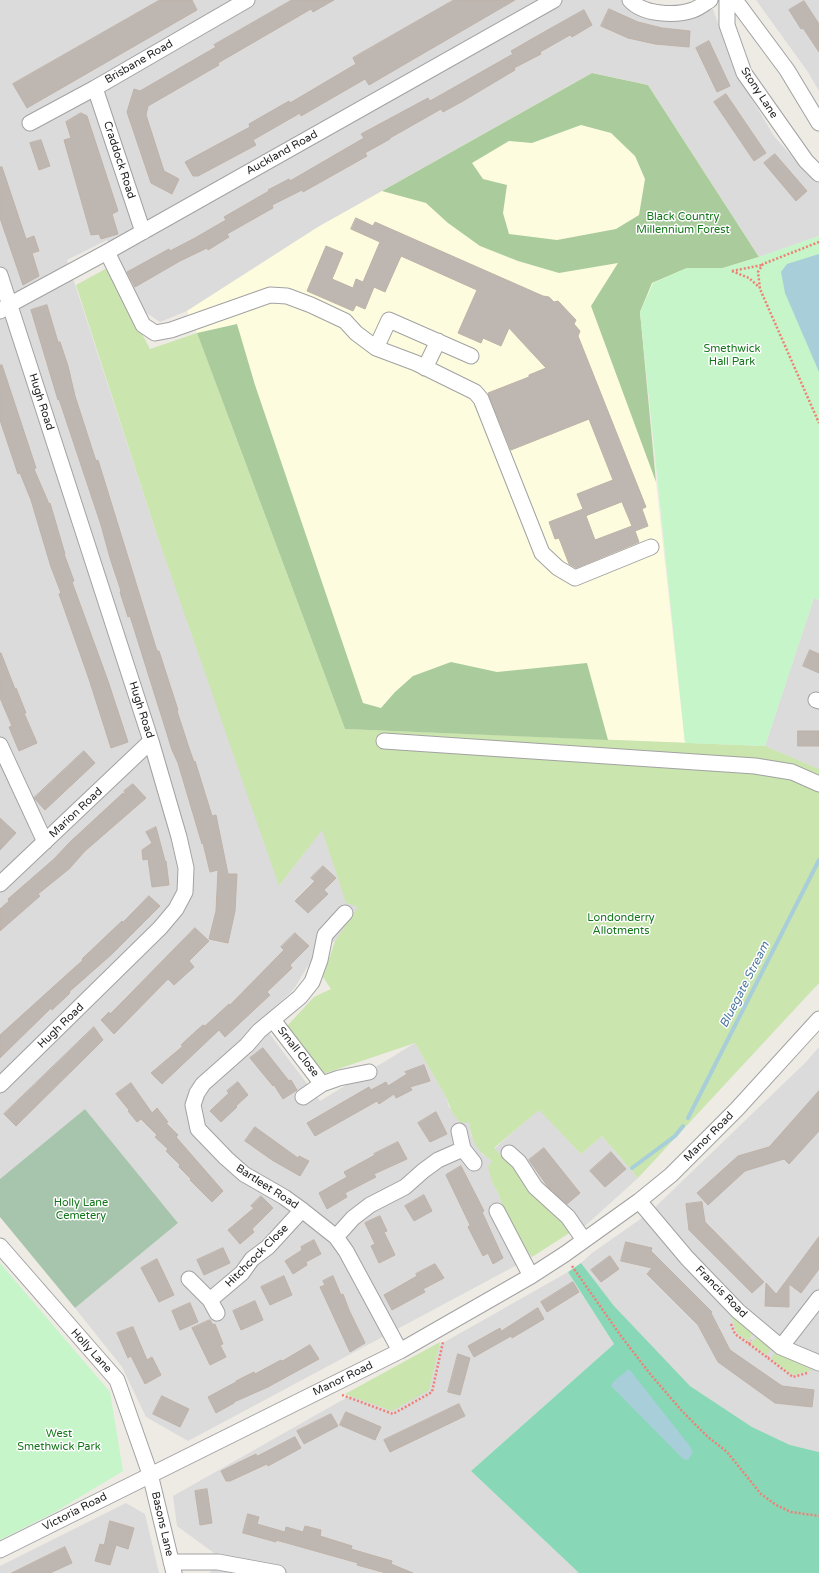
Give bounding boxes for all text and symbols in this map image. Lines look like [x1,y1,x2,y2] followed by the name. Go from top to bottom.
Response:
[103,37,175,87] street label: Brisbane Road
[738,65,780,121] street label: Stony Lane
[100,119,138,201] street label: Craddock Road
[244,128,320,178] street label: Auckland Road
[636,210,730,236] park label: Black Country Millennium Forest
[703,342,761,368] park label: Smethwick Hall Park
[26,372,56,432] street label: Hugh Road
[126,680,156,740] street label: Hugh Road
[47,785,105,841] street label: Marion Road
[587,911,655,937] park label: Londonderry Allotments
[717,940,773,1030] water label: Bluegate Stream
[35,1001,87,1051] street label: Hugh Road
[274,1024,322,1080] street label: Small Close
[681,1109,737,1165] street label: Manor Road
[233,1162,301,1212] street label: Bartleet Road
[54,1196,108,1222] park label: Holly Lane Cemetery
[223,1222,291,1290] street label: Hitchcock Close
[692,1263,750,1321] street label: Francis Road
[68,1326,114,1376] street label: Holly Lane
[311,1359,375,1399] street label: Manor Road
[17,1427,101,1453] park label: West Smethwick Park
[41,1490,109,1534] street label: Victoria Road
[148,1490,176,1558] street label: Basons Lane

